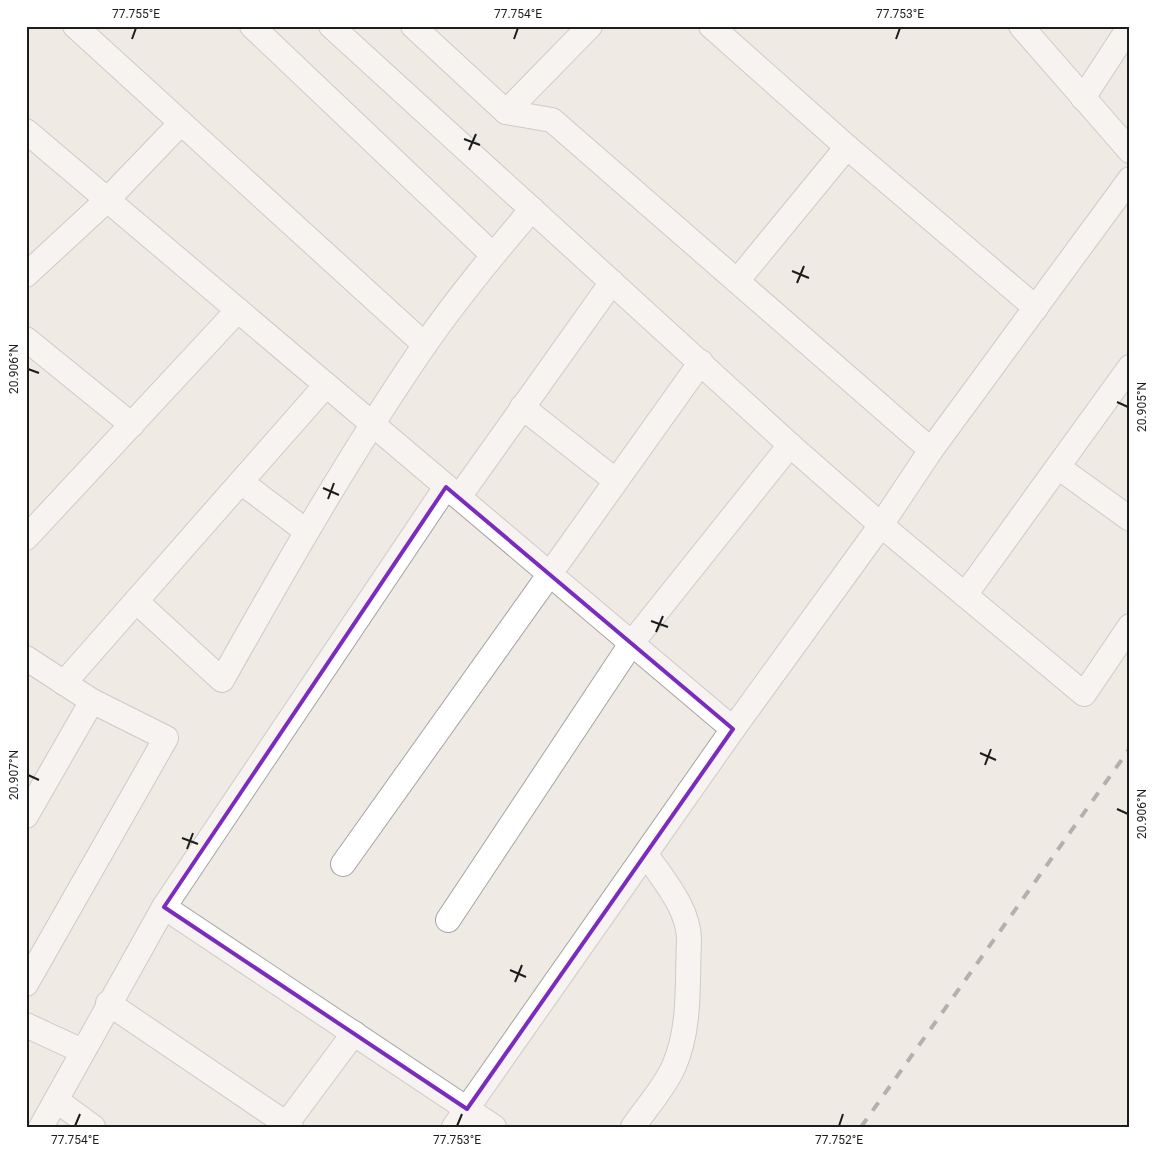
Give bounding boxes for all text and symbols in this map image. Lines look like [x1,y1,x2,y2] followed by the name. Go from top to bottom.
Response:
[112,7,160,21] text: 77.755°E
[494,7,542,21] text: 77.754°E
[876,7,924,21] text: 77.753°E
[7,344,21,394] text: 20.906°N
[1135,382,1149,432] text: 20.905°N
[7,750,21,800] text: 20.907°N
[1135,789,1149,839] text: 20.906°N
[51,1133,99,1147] text: 77.754°E
[433,1133,481,1147] text: 77.753°E
[815,1133,863,1147] text: 77.752°E

